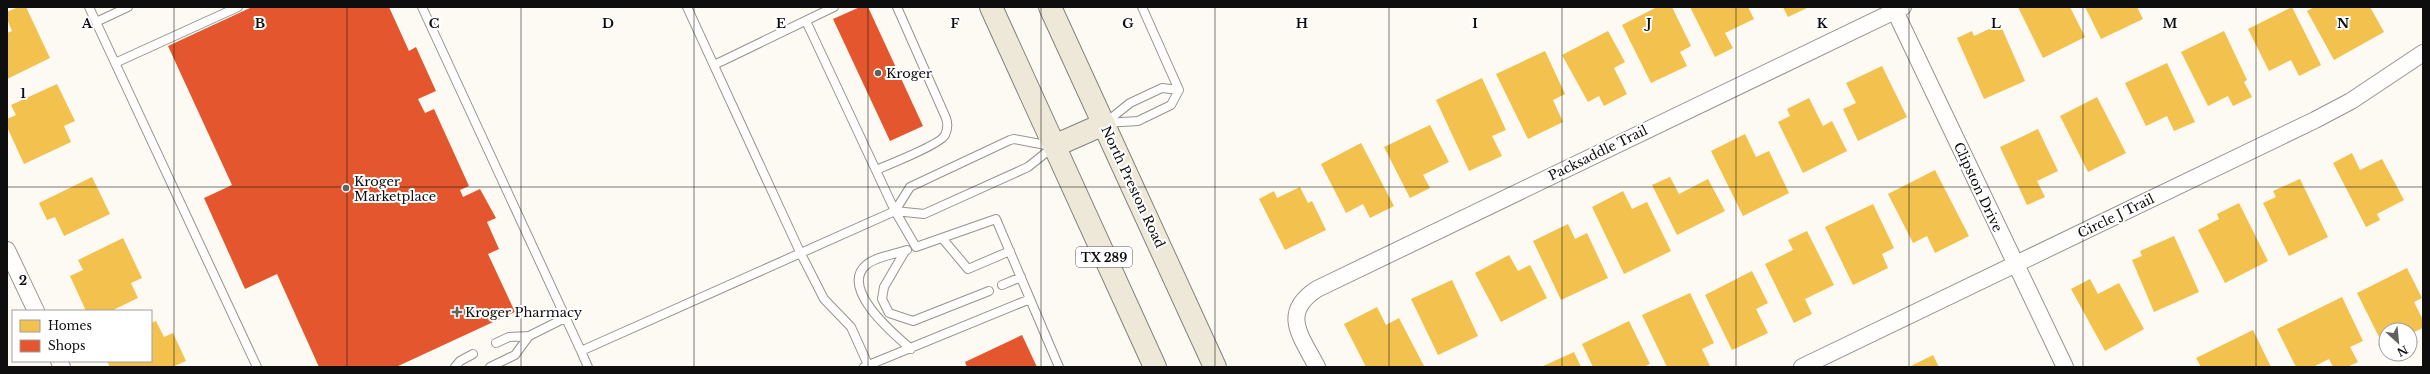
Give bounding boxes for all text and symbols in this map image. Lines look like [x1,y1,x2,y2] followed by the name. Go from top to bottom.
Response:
[81,15,93,32] text: A
[255,15,265,32] text: B
[429,15,440,32] text: C
[602,15,614,32] text: D
[776,15,786,32] text: E
[951,15,960,32] text: F
[1122,15,1134,32] text: G
[1296,15,1308,32] text: H
[1472,15,1478,32] text: I
[1643,15,1652,32] text: J
[1817,15,1828,32] text: K
[1991,15,2001,32] text: L
[2163,15,2178,32] text: M
[2337,15,2349,32] text: N
[886,65,933,82] place label: Kroger
[873,68,883,78] marker: Kroger
[20,85,26,102] text: 1
[1546,122,1650,184] street label: Packsaddle Trail
[1097,123,1169,251] street label: North Preston Road
[1950,139,2006,235] street label: Clipston Drive
[354,173,436,205] place label: Kroger Marketplace
[341,183,351,193] marker: Kroger Marketplace
[2075,190,2157,242] street label: Circle J Trail
[1076,247,1132,267] road number: TX 289
[19,272,27,289] text: 2
[465,304,583,321] place label: Kroger Pharmacy
[452,307,462,317] marker: Kroger Pharmacy
[12,310,152,362] legend
[48,318,92,333] text: Homes
[2378,322,2418,362] north arrow
[48,338,85,353] text: Shops
[2394,342,2410,360] text: N

